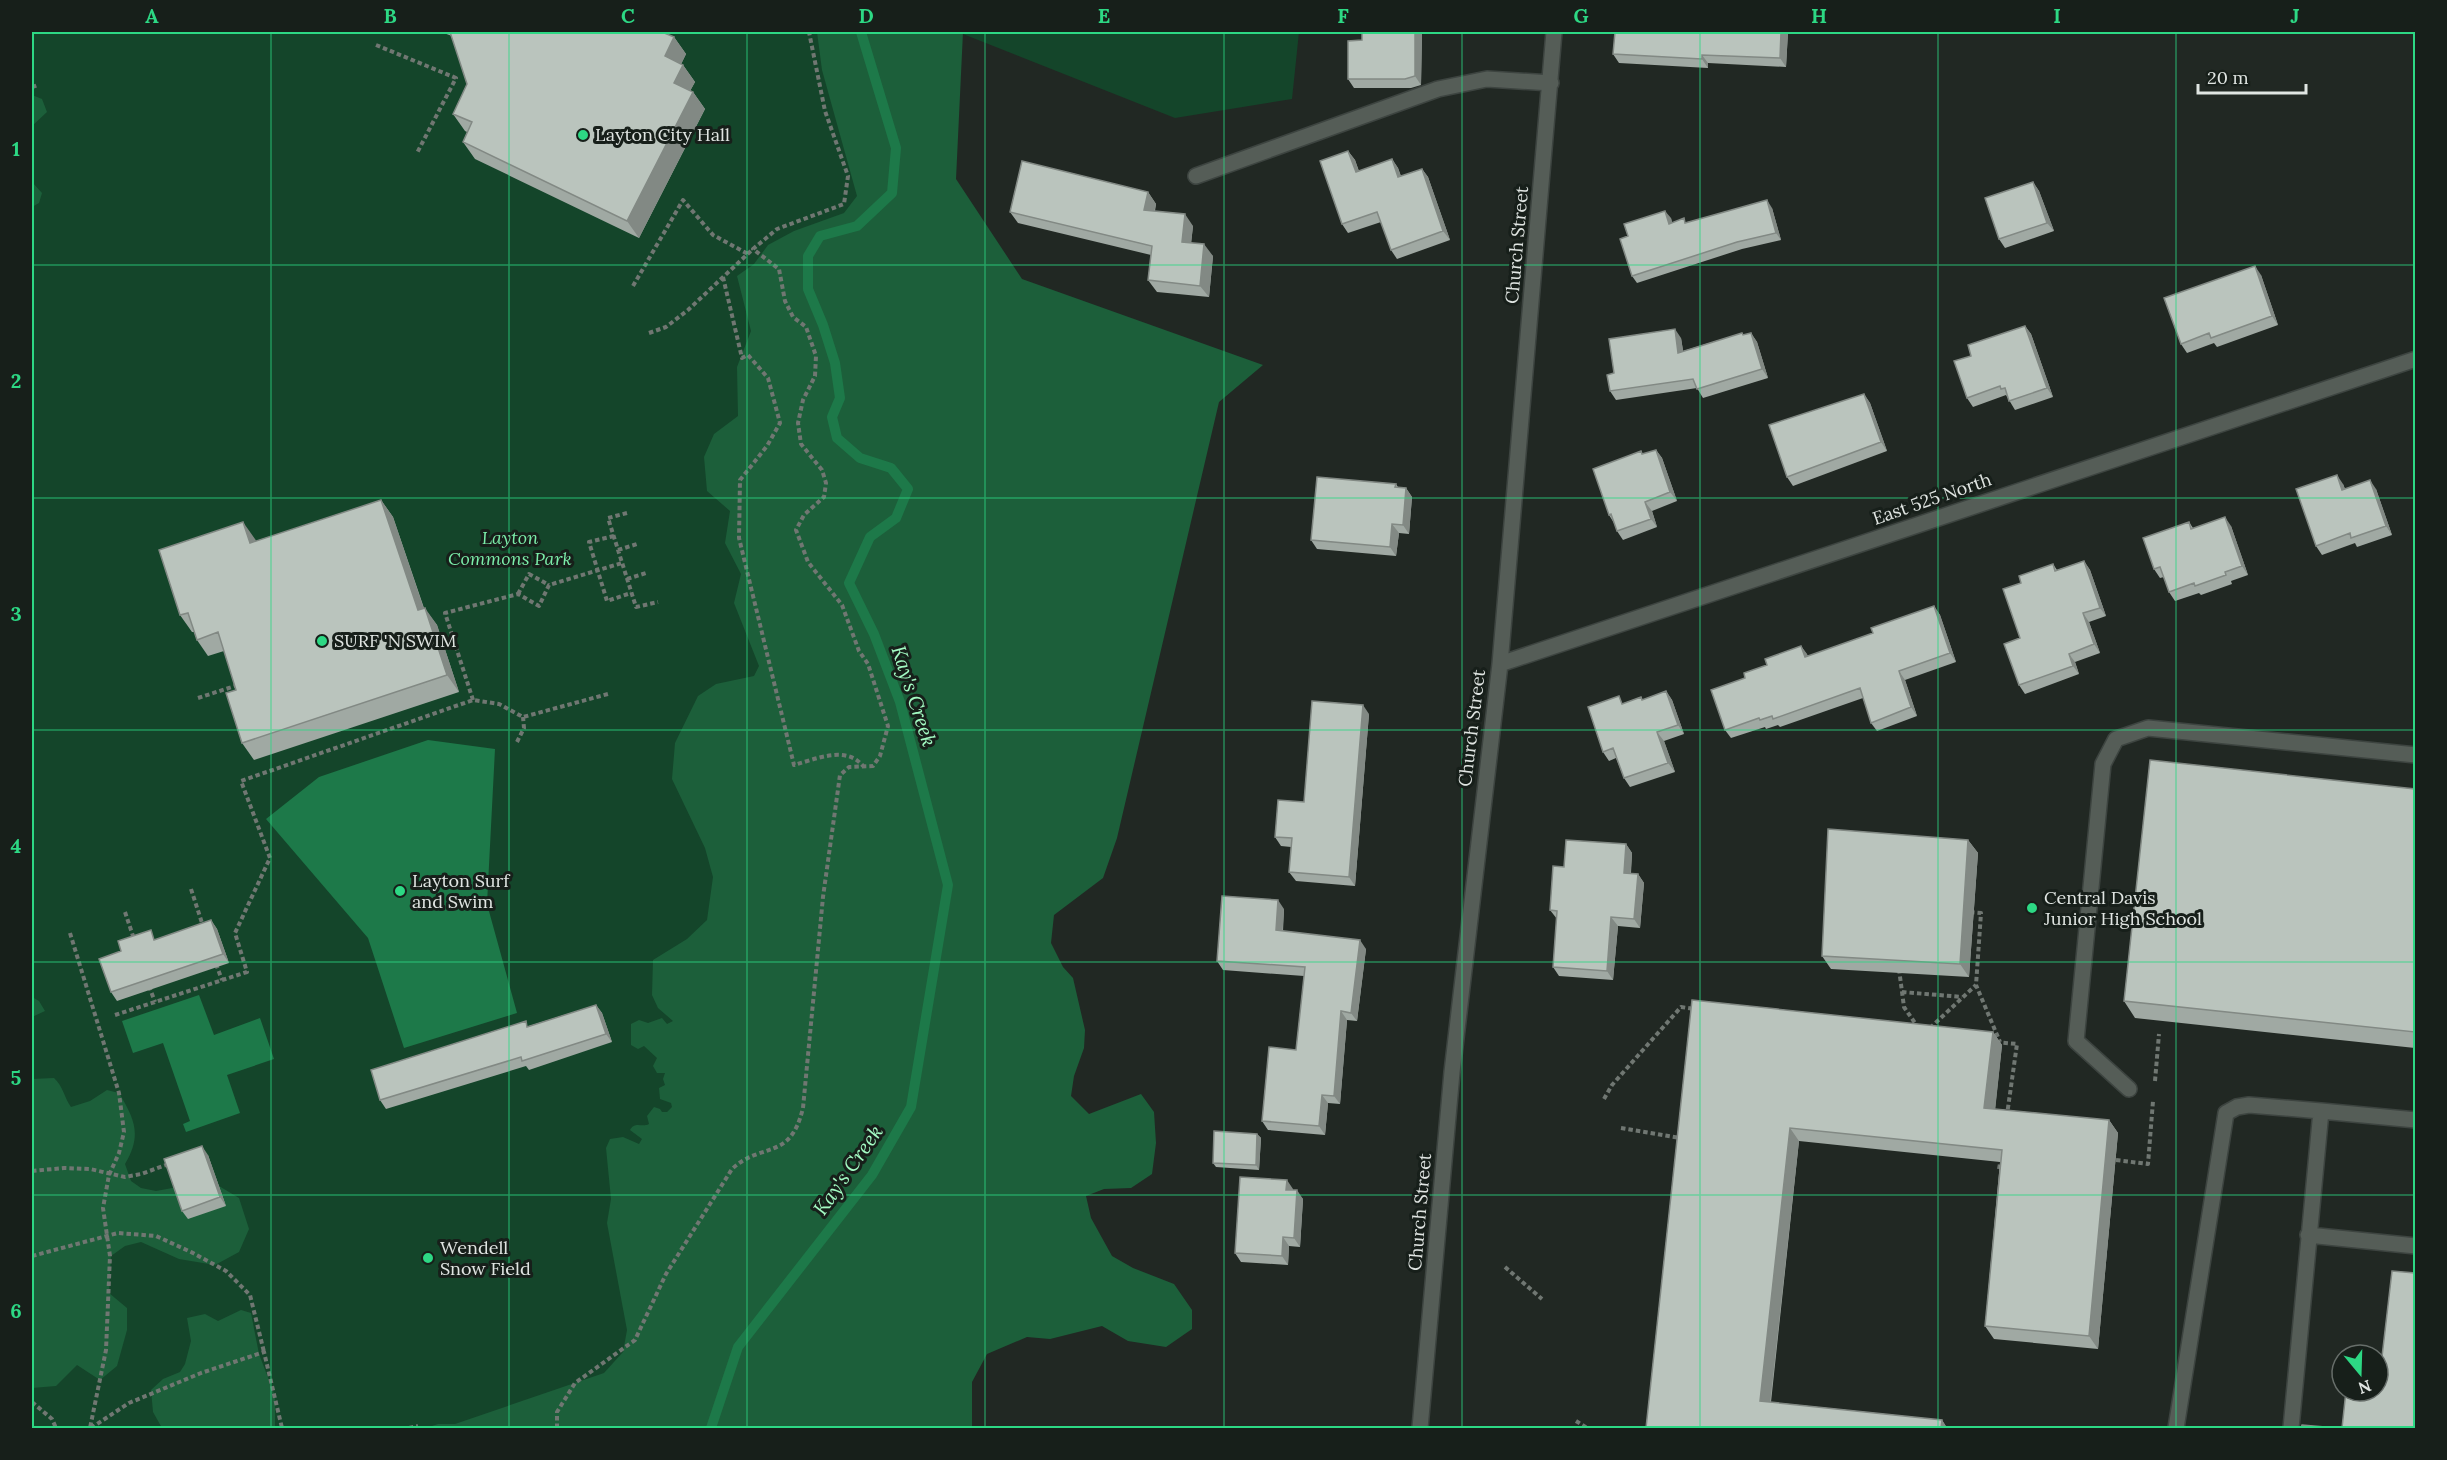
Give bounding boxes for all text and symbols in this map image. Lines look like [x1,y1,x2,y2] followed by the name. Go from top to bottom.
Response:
[145,3,159,28] text: A
[383,3,397,28] text: B
[621,3,635,28] text: C
[858,3,874,28] text: D
[1098,3,1110,28] text: E
[1337,3,1349,28] text: F
[1573,3,1589,28] text: G
[1811,3,1827,28] text: H
[2053,3,2061,28] text: I
[2290,3,2300,28] text: J
[2198,57,2306,95] scale bar
[2207,66,2249,89] text: 20 m
[595,123,730,146] place label: Layton City Hall
[576,128,590,142] marker: Layton City Hall
[12,136,20,161] text: 1
[1500,185,1533,305] street label: Church Street
[11,368,21,393] text: 2
[1869,467,1995,530] street label: East 525 North
[448,526,572,570] park label: Layton Commons Park
[10,601,22,626] text: 3
[334,629,457,652] place label: SURF 'N SWIM
[315,634,329,648] marker: SURF 'N SWIM
[886,642,942,749] water label: Kay's Creek
[1453,668,1490,788] street label: Church Street
[11,833,22,858] text: 4
[412,869,511,913] place label: Layton Surf and Swim
[393,884,407,898] marker: Layton Surf and Swim
[2043,886,2202,930] place label: Central Davis Junior High School
[2025,901,2039,915] marker: Central Davis Junior High School
[11,1065,22,1090] text: 5
[807,1120,888,1220] water label: Kay's Creek
[1403,1152,1436,1272] street label: Church Street
[440,1236,531,1280] place label: Wendell Snow Field
[421,1251,435,1265] marker: Wendell Snow Field
[10,1298,22,1323] text: 6
[2330,1343,2390,1403] north arrow
[2356,1376,2374,1399] text: N

